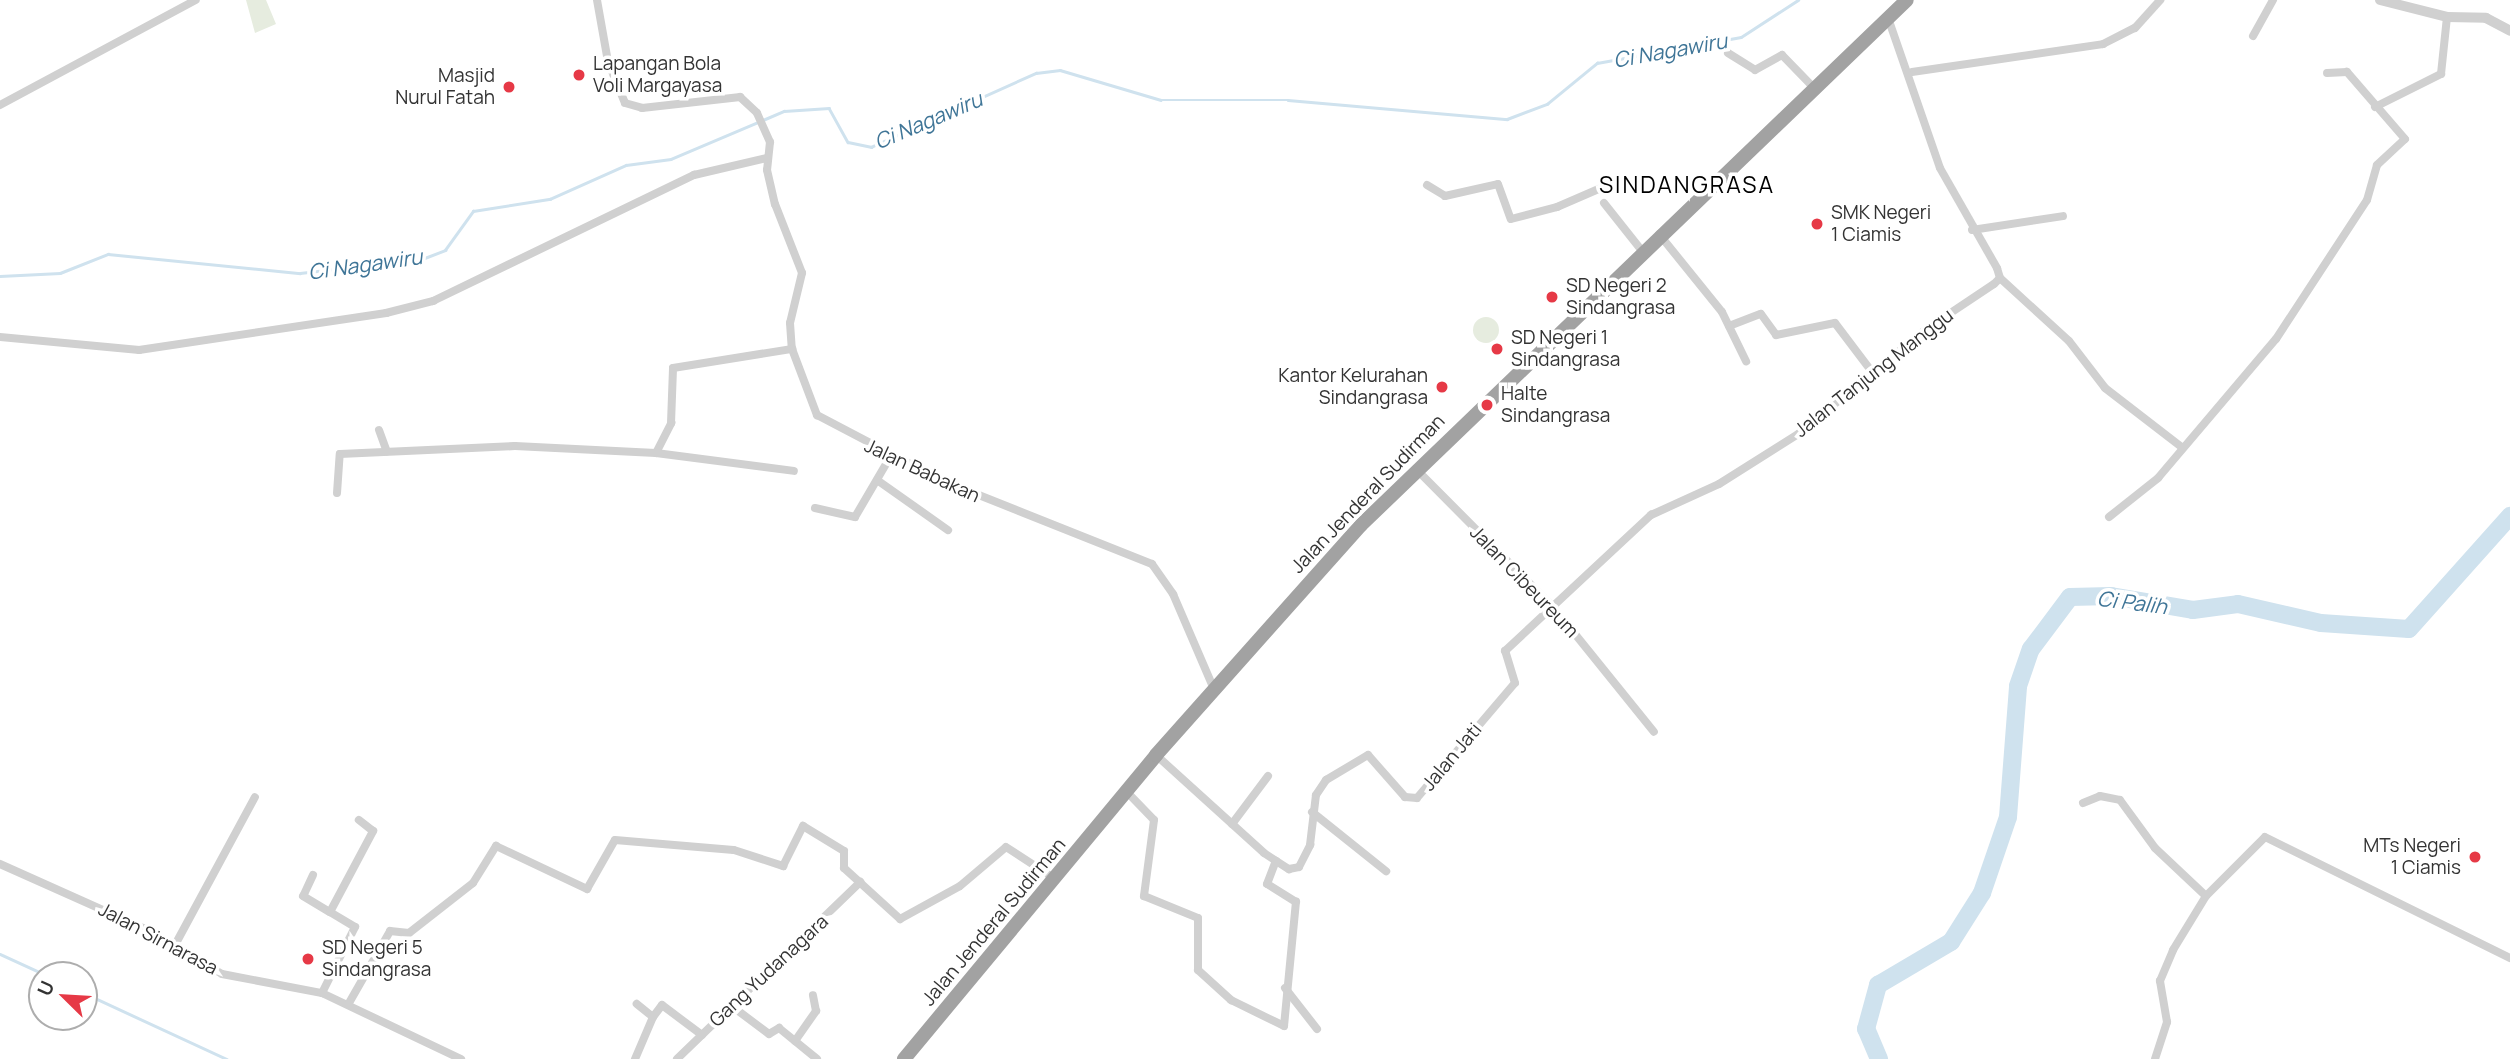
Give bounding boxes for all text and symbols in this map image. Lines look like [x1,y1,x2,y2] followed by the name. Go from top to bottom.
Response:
[1611,28,1729,72] water label: Ci Nagawiru
[593,53,722,97] place label: Lapangan Bola Voli Margayasa
[395,65,495,109] place label: Masjid Nurul Fatah
[571,67,587,83] marker: Lapangan Bola Voli Margayasa
[501,79,517,95] marker: Masjid Nurul Fatah
[870,86,986,154] water label: Ci Nagawiru
[1600,170,1774,198] district label: SINDANGRASA
[1831,202,1932,246] place label: SMK Negeri 1 Ciamis
[1809,216,1825,232] marker: SMK Negeri 1 Ciamis
[306,244,424,284] water label: Ci Nagawiru
[1566,275,1675,319] place label: SD Negeri 2 Sindangrasa
[1544,289,1560,305] marker: SD Negeri 2 Sindangrasa
[1790,304,1958,442] street label: Jalan Tanjung Manggu
[1511,327,1620,371] place label: SD Negeri 1 Sindangrasa
[1489,341,1505,357] marker: SD Negeri 1 Sindangrasa
[1278,365,1428,409] place label: Kantor Kelurahan Sindangrasa
[1434,379,1450,395] marker: Kantor Kelurahan Sindangrasa
[1501,383,1610,427] place label: Halte Sindangrasa
[1479,397,1495,413] marker: Halte Sindangrasa
[1286,410,1450,578] street label: Jalan Jenderal Sudirman
[861,434,983,508] street label: Jalan Babakan
[1465,521,1583,643] street label: Jalan Cibeureum
[2096,585,2168,619] water label: Ci Palih
[1417,719,1487,795] street label: Jalan Jati
[917,834,1071,1010] street label: Jalan Jenderal Sudirman
[2363,835,2461,879] place label: MTs Negeri 1 Ciamis
[2467,849,2483,865] marker: MTs Negeri 1 Ciamis
[94,898,222,980] street label: Jalan Sirnarasa
[705,910,833,1032] street label: Gang Yudanagara
[322,937,431,981] place label: SD Negeri 5 Sindangrasa
[300,951,316,967] marker: SD Negeri 5 Sindangrasa
[28,961,98,1031] north arrow
[31,977,60,1000] text: U

